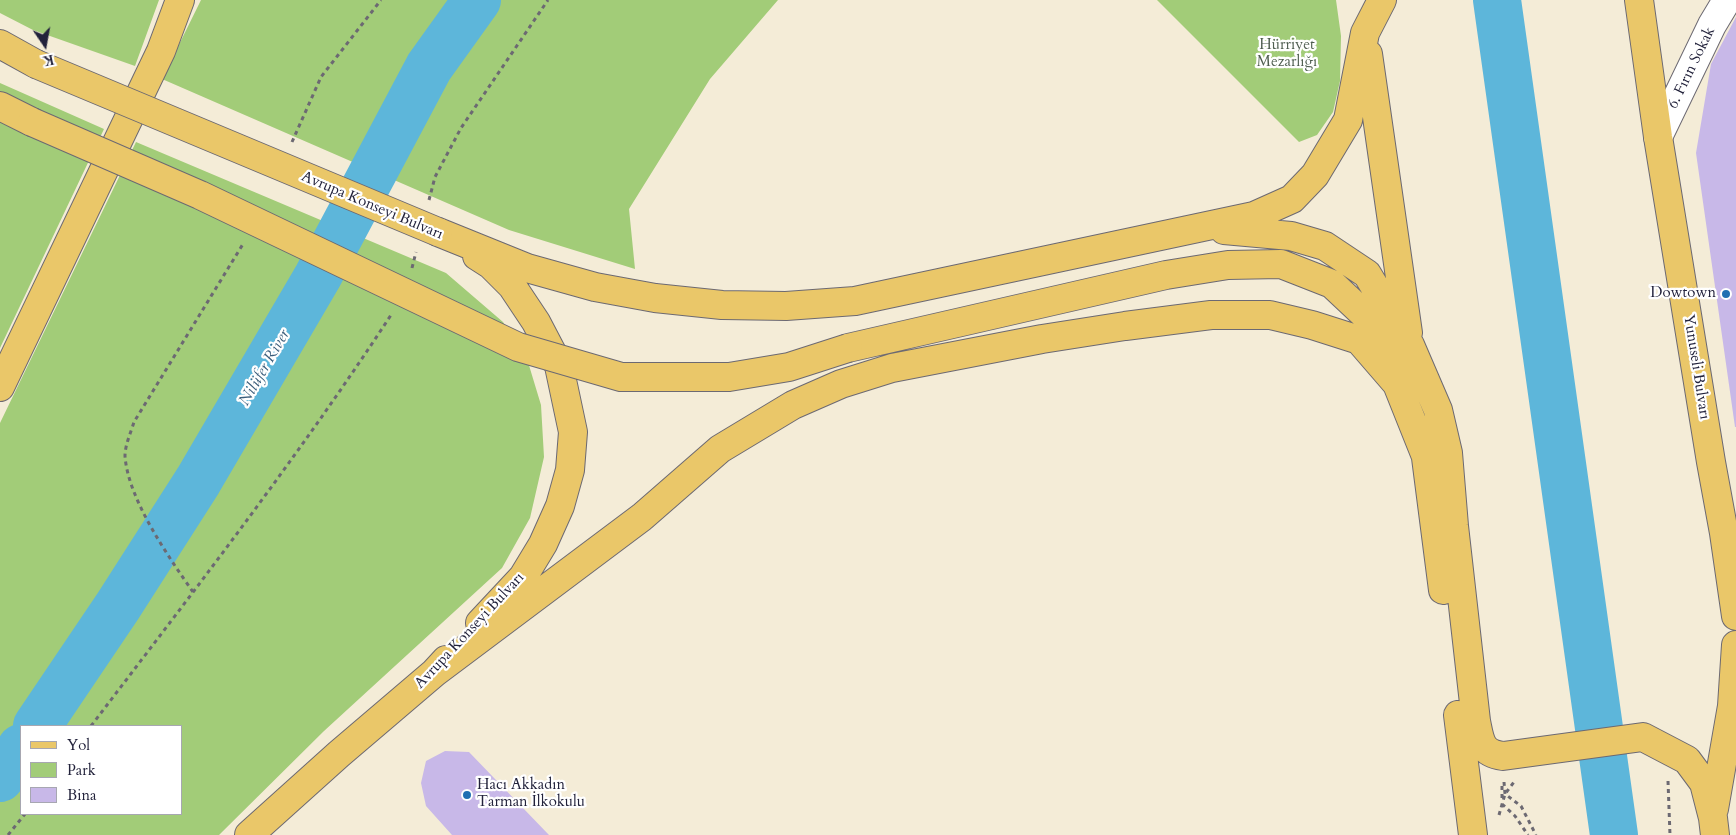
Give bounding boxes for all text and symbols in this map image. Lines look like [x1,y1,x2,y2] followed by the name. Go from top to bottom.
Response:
[20,20,70,70] north arrow
[1664,24,1720,112] street label: 6. Fırın Sokak
[1257,37,1317,72] park label: Hürriyet Mezarlığı
[41,50,56,71] text: K
[298,168,446,244] street label: Avrupa Konseyi Bulvarı
[1650,285,1716,303] place label: Dowtown
[1720,288,1732,300] marker: Dowtown
[1679,313,1713,421] street label: Yunuseli Bulvarı
[236,327,294,409] water label: Nilüfer River
[411,569,529,693] street label: Avrupa Konseyi Bulvarı
[20,725,182,815] legend
[67,735,90,755] text: Yol
[67,760,96,780] text: Park
[477,777,585,812] place label: Hacı Akkadın Tarman İlkokulu
[67,785,96,805] text: Bina
[461,789,473,801] marker: Hacı Akkadın Tarman İlkokulu

